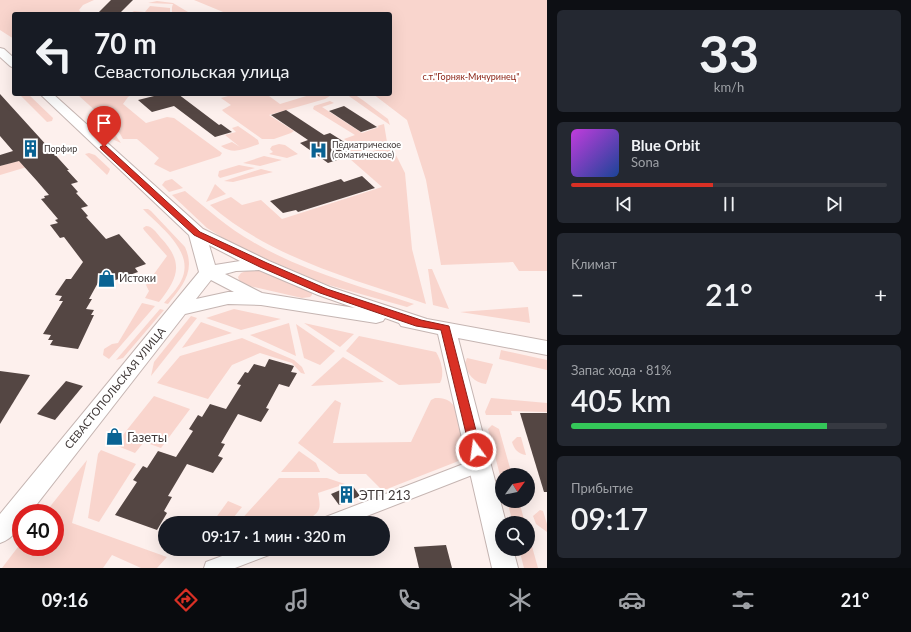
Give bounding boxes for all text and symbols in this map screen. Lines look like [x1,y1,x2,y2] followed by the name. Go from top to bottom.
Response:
[699,22,759,84] text: 33
[94,26,157,60] text: 70 m
[28,28,80,80] icon: left
[94,60,290,82] text: Севастопольская улица
[423,71,519,82] park label: с.т."Горняк-Мичуринец"
[714,79,744,95] text: km/h
[87,106,121,147] pin
[93,112,115,134] icon: arrive
[631,136,700,154] text: Blue Orbit
[21,139,41,159] building icon: Порфир
[332,139,401,160] place label: Педиатрическое (соматическое)
[309,140,329,160] hospital icon: Педиатрическое (соматическое)
[44,143,77,154] place label: Порфир
[631,154,659,170] text: Sona
[613,193,635,215] icon: previous
[718,193,740,215] icon: pause
[823,193,845,215] icon: next
[571,256,617,272] text: Климат
[96,268,116,288] shop icon: Истоки
[119,271,156,284] place label: Истоки
[705,276,753,312] text: 21°
[571,281,584,308] text: −
[874,281,887,308] text: +
[62,324,168,451] street label: СЕВАСТОПОЛЬСКАЯ УЛИЦА
[571,362,672,378] text: Запас хода · 81%
[571,382,671,418] text: 405 km
[104,427,124,447] shop icon: Газеты
[127,429,167,445] place label: Газеты
[455,429,497,471] position arrow
[495,468,535,508] north arrow
[495,468,535,556] map controls
[571,480,633,496] text: Прибытие
[336,485,356,505] building icon: ЭТП 213
[359,487,411,503] place label: ЭТП 213
[571,500,648,536] text: 09:17
[12,504,64,556] speed limit sign: 40
[495,516,535,556] button: search
[202,527,346,545] text: 09:17 · 1 мин · 320 m
[172,586,200,614] icon: directions
[283,586,311,614] icon: music
[395,586,423,614] icon: phone
[506,586,534,614] icon: climate
[618,586,646,614] icon: car
[729,586,757,614] icon: filters
[42,589,88,611] text: 09:16
[841,589,869,611] text: 21°

